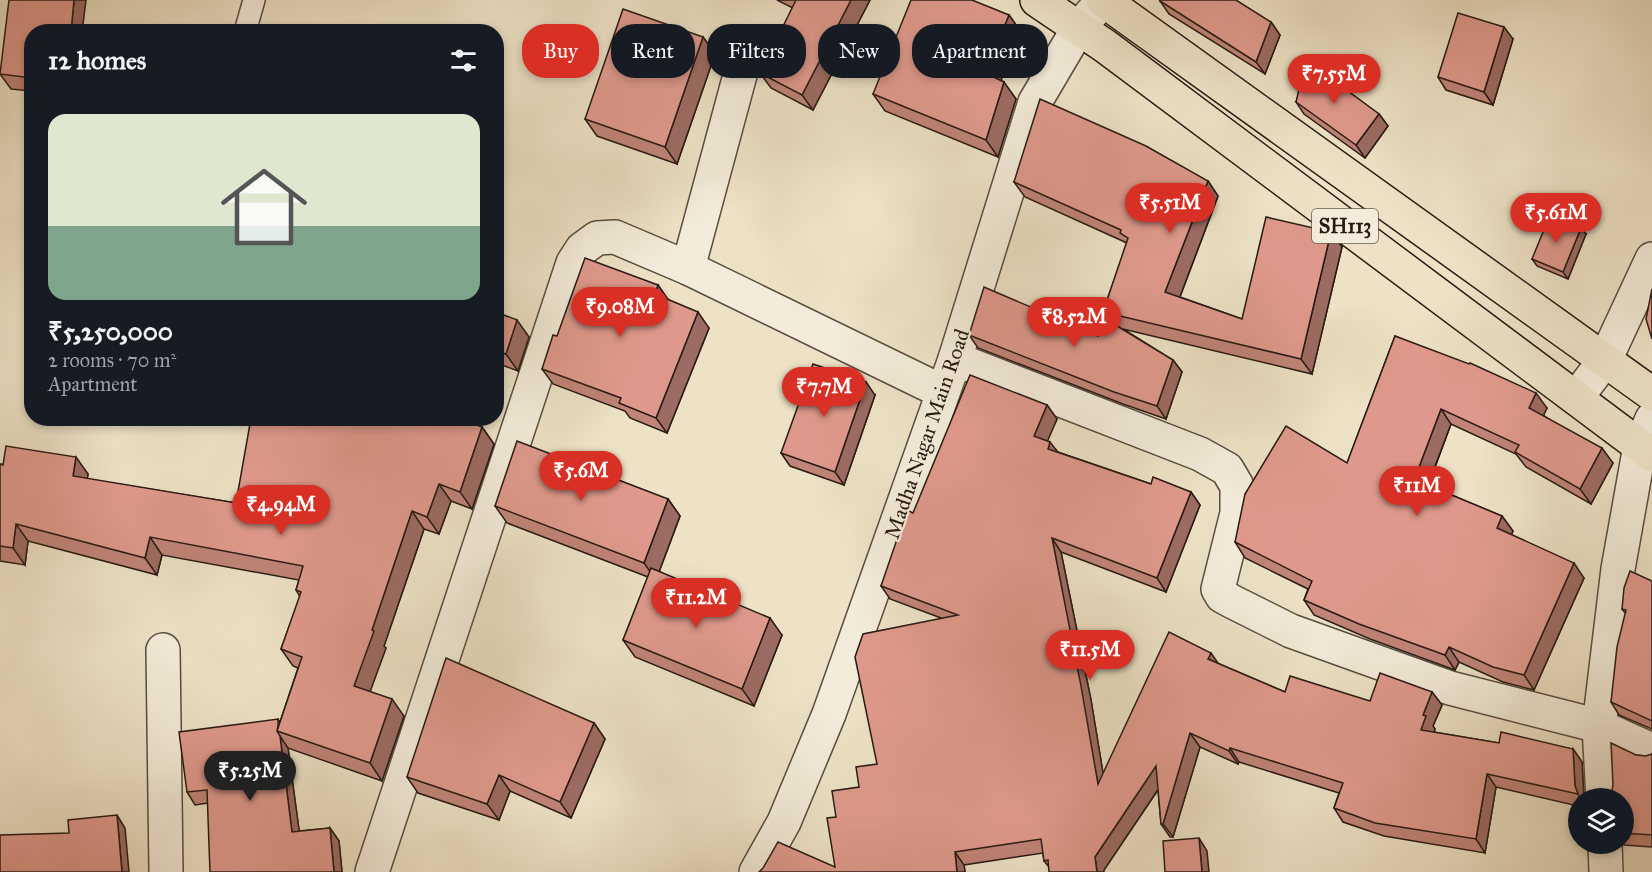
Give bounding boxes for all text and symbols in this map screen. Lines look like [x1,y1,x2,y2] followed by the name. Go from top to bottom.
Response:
[522,24,599,78] chip: Buy
[611,24,695,78] chip: Rent
[707,24,806,78] chip: Filters
[818,24,900,78] chip: New
[912,24,1048,78] chip: Apartment
[48,44,146,76] text: 12 homes
[447,44,480,77] icon: filters
[1285,54,1383,105] pin: ₹7.55M
[1302,61,1366,85] text: ₹7.55M
[210,153,318,261] icon: home
[1121,183,1219,234] pin: ₹5.51M
[1139,190,1201,214] text: ₹5.51M
[1507,193,1605,244] pin: ₹5.61M
[1524,200,1588,224] text: ₹5.61M
[1312,209,1378,243] road number: SH113
[571,287,669,338] pin: ₹9.08M
[585,294,655,318] text: ₹9.08M
[1025,297,1123,348] pin: ₹8.52M
[1041,304,1107,328] text: ₹8.52M
[48,315,173,347] text: ₹5,250,000
[879,325,975,542] street label: Madha Nagar Main Road
[48,348,176,372] text: 2 rooms · 70 m²
[782,367,866,418] pin: ₹7.7M
[48,372,137,396] text: Apartment
[796,374,852,398] text: ₹7.7M
[539,451,623,502] pin: ₹5.6M
[553,458,609,482] text: ₹5.6M
[1381,466,1453,517] pin: ₹11M
[1393,473,1441,497] text: ₹11M
[232,485,330,536] pin: ₹4.94M
[246,492,316,516] text: ₹4.94M
[647,578,745,629] pin: ₹11.2M
[665,585,727,609] text: ₹11.2M
[1041,630,1139,681] pin: ₹11.5M
[1059,637,1121,661] text: ₹11.5M
[201,751,299,802] pin: ₹5.25M
[218,758,282,782] text: ₹5.25M
[1568,788,1634,854] map controls
[1568,788,1634,854] button: layers

